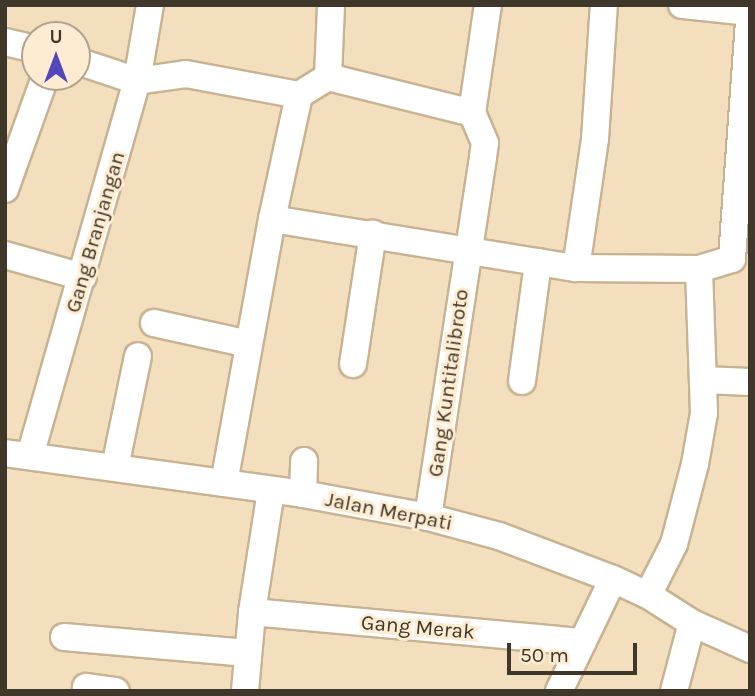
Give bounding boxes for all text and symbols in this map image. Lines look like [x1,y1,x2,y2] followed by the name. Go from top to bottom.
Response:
[21,21,91,91] north arrow
[49,26,63,48] text: U
[60,149,130,315] street label: Gang Branjangan
[422,287,474,479] street label: Gang Kuntitalibroto
[323,486,455,536] street label: Jalan Merpati
[360,609,476,645] street label: Gang Merak
[510,630,640,674] scale bar
[520,643,569,667] text: 50 m

